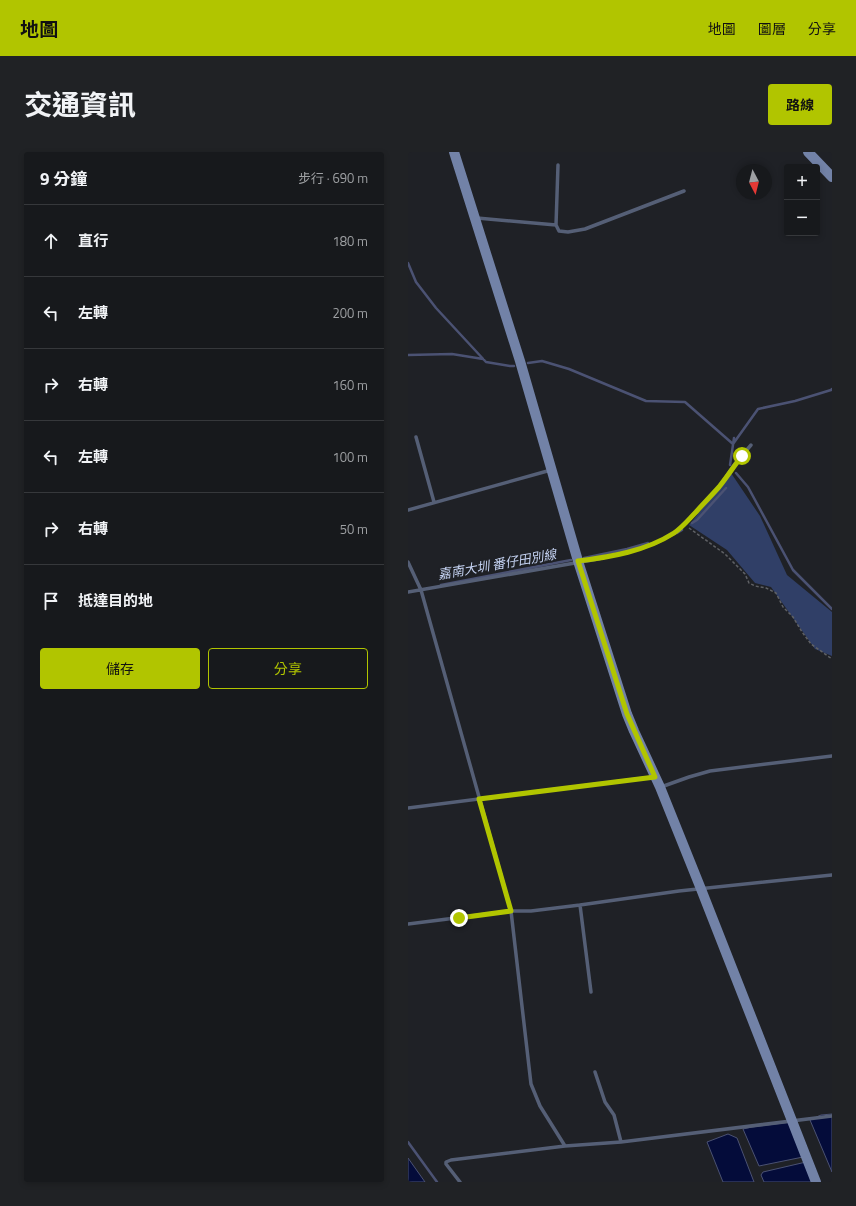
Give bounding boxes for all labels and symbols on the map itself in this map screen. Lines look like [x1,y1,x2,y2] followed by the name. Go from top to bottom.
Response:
[736,164,772,200] north arrow
[733,447,751,465] route start
[436,543,560,584] water label: 嘉南大圳 番仔田別線
[450,909,468,927] route end

